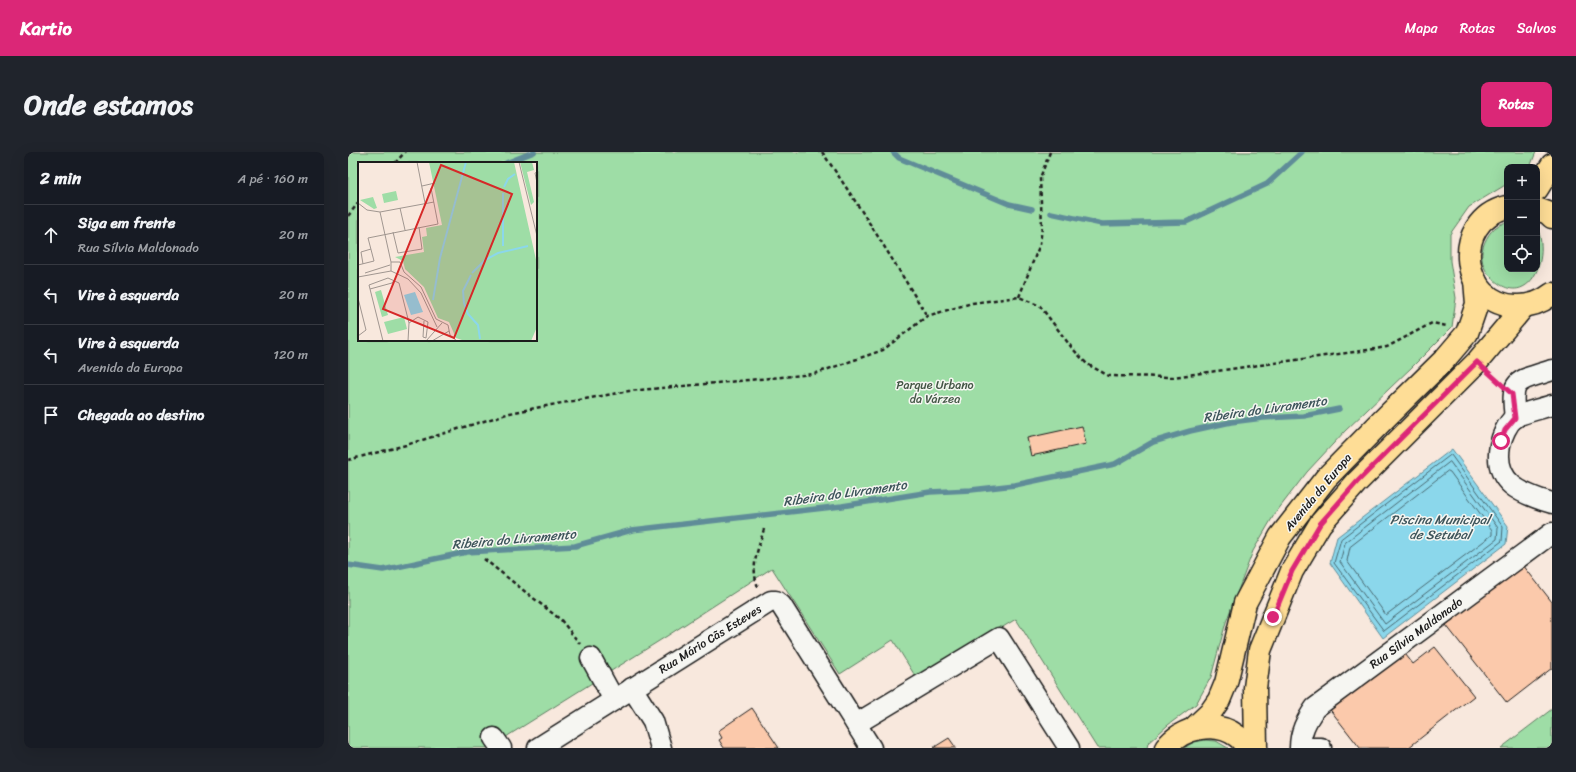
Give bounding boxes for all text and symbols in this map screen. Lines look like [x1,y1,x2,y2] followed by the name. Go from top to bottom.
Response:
[20,12,72,45] text: Kartio
[1405,16,1438,41] text: Mapa
[1460,16,1495,41] text: Rotas
[1517,16,1556,41] text: Salvos
[24,80,193,129] text: Onde estamos
[1481,82,1552,127] button: Rotas
[358,162,537,341] inset map
[40,163,81,193] text: 2 min
[1504,164,1540,272] map controls
[1504,164,1540,200] button: +
[238,167,308,190] text: A pé · 160 m
[1504,200,1540,236] button: −
[78,210,175,236] text: Siga em frente
[279,223,308,246] text: 20 m
[40,224,62,246] icon: ahead
[78,236,199,259] text: Rua Sílvia Maldonado
[1504,236,1540,272] button: locate
[78,282,179,308] text: Vire à esquerda
[279,283,308,306] text: 20 m
[40,284,62,306] icon: left
[78,330,179,356] text: Vire à esquerda
[273,343,308,366] text: 120 m
[40,344,62,366] icon: left
[78,356,183,379] text: Avenida da Europa
[896,374,974,410] park label: Parque Urbano da Várzea
[1202,389,1330,429] water label: Ribeira do Livramento
[78,402,204,428] text: Chegada ao destino
[40,404,62,426] icon: arrive
[1492,432,1510,450] route start
[1278,448,1357,537] street label: Avenida da Europa
[782,473,910,513] water label: Ribeira do Livramento
[1390,508,1493,546] water label: Piscina Municipal de Setubal
[451,522,578,556] water label: Ribeira do Livramento
[1364,591,1468,675] street label: Rua Sílvia Maldonado
[654,598,766,680] street label: Rua Mário Cãs Esteves
[1264,608,1282,626] route end

